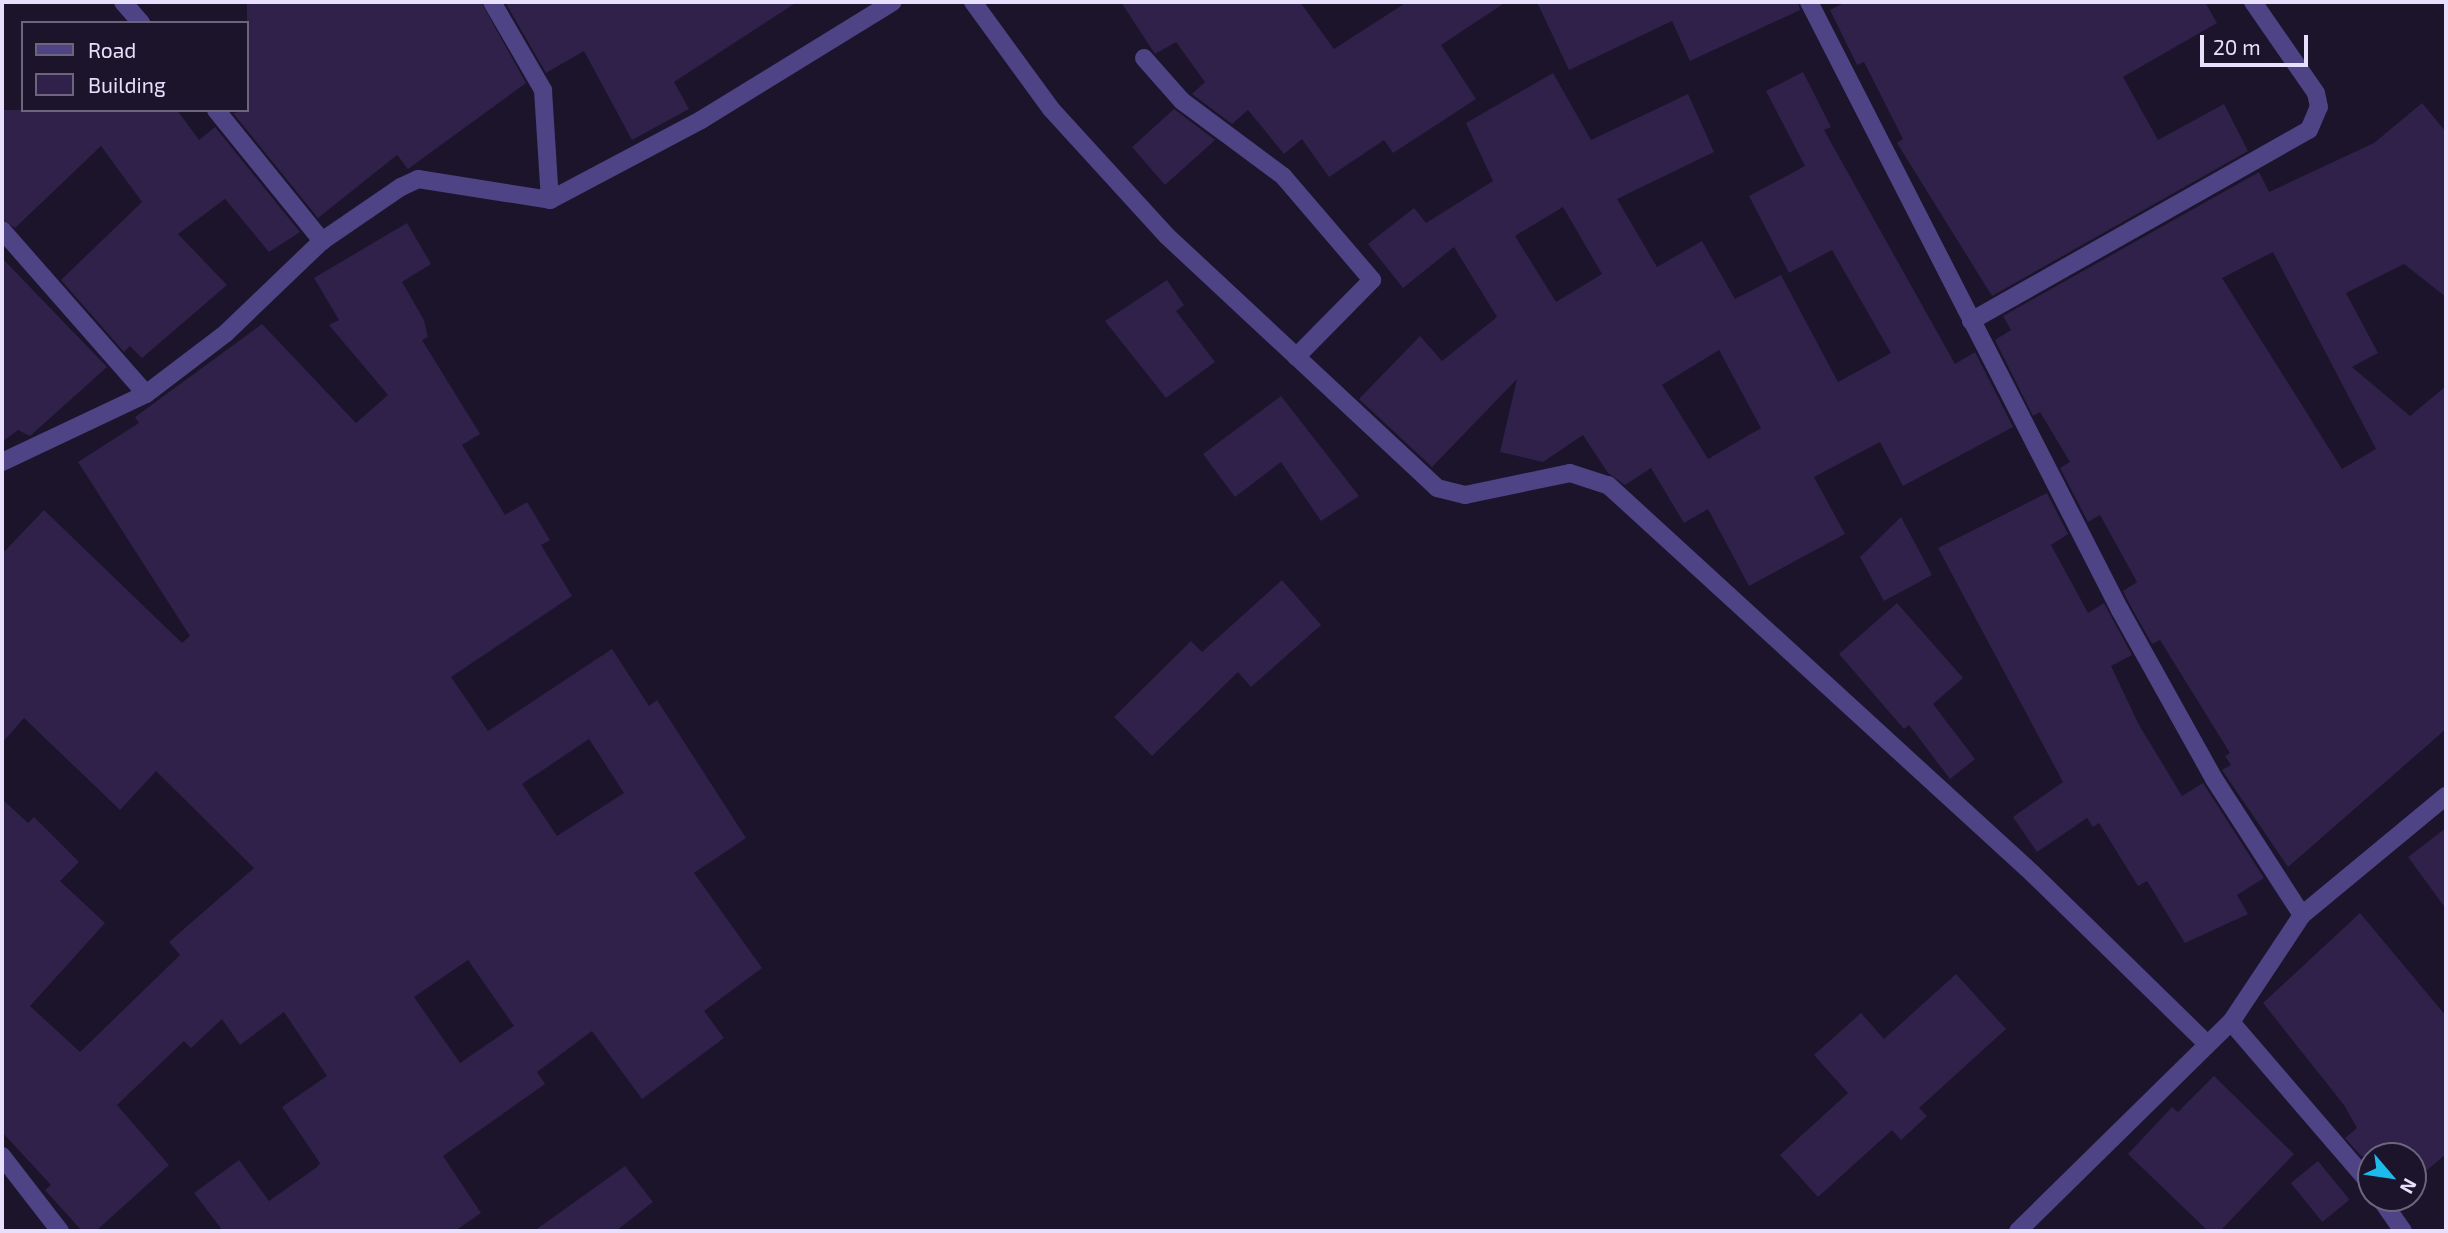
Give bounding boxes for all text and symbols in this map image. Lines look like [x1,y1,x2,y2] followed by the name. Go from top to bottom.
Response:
[21,21,248,112] legend
[2203,21,2312,65] scale bar
[2213,34,2261,59] text: 20 m
[88,37,136,62] text: Road
[88,72,166,97] text: Building
[2357,1142,2427,1212] north arrow
[2396,1175,2422,1198] text: N

